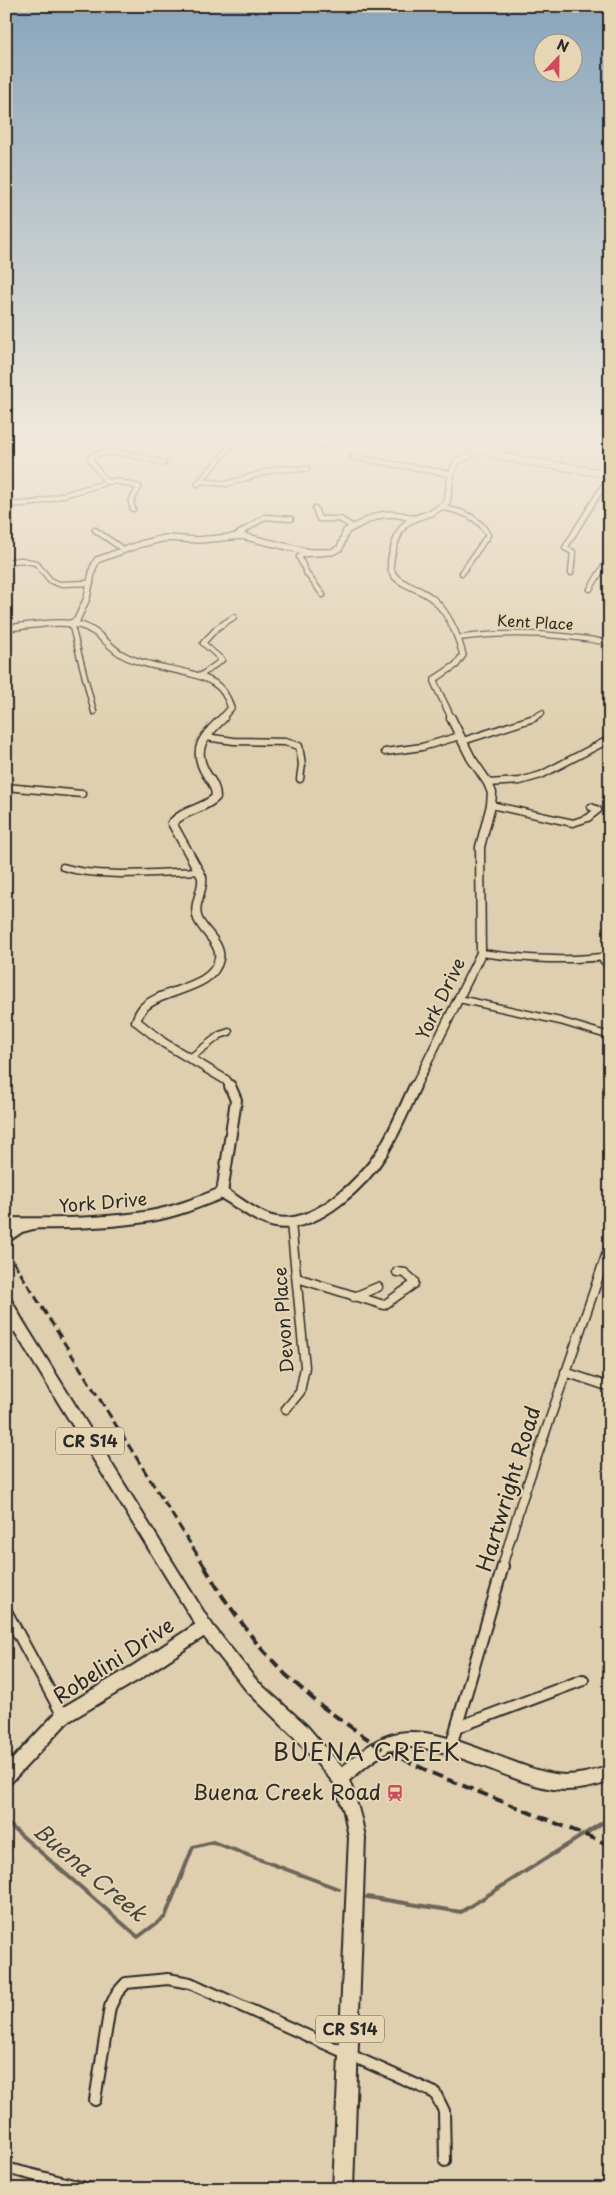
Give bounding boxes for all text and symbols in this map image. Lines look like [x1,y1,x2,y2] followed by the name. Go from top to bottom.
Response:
[534,32,584,82] north arrow
[554,34,572,57] text: N
[497,608,574,635] street label: Kent Place
[408,953,471,1044] street label: York Drive
[58,1184,148,1219] street label: York Drive
[265,1266,300,1374] street label: Devon Place
[467,1402,547,1575] street label: Hartwright Road
[56,1428,124,1454] road number: CR S14
[46,1608,180,1711] street label: Robelini Drive
[273,1733,461,1769] district label: BUENA CREEK
[193,1775,381,1807] place label: Buena Creek Road
[385,1783,405,1803] station icon: Buena Creek Road
[27,1813,156,1929] water label: Buena Creek
[316,2016,384,2042] road number: CR S14

